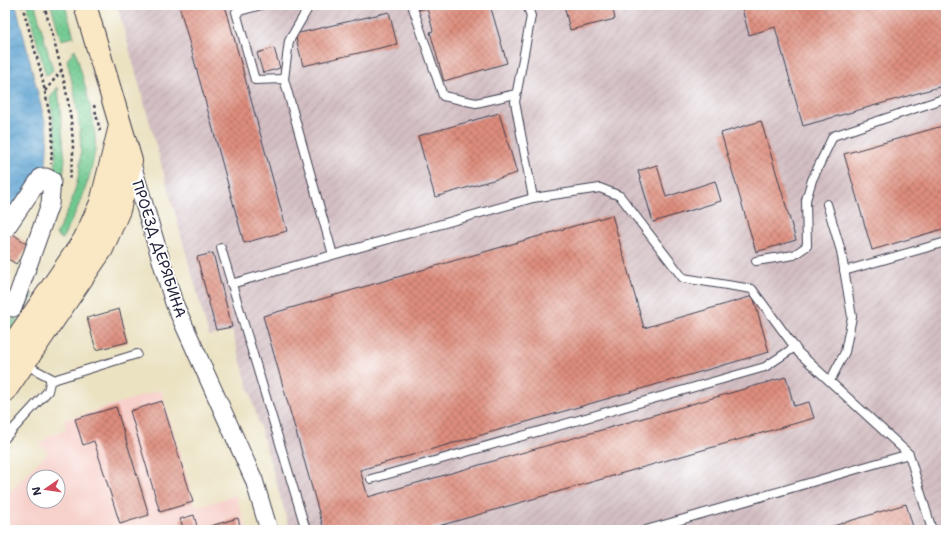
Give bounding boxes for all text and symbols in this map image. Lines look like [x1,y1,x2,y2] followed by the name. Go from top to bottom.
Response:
[127,178,191,321] street label: ПРОЕЗД ДЕРЯБИНА
[26,469,66,509] north arrow
[28,485,45,497] text: N

